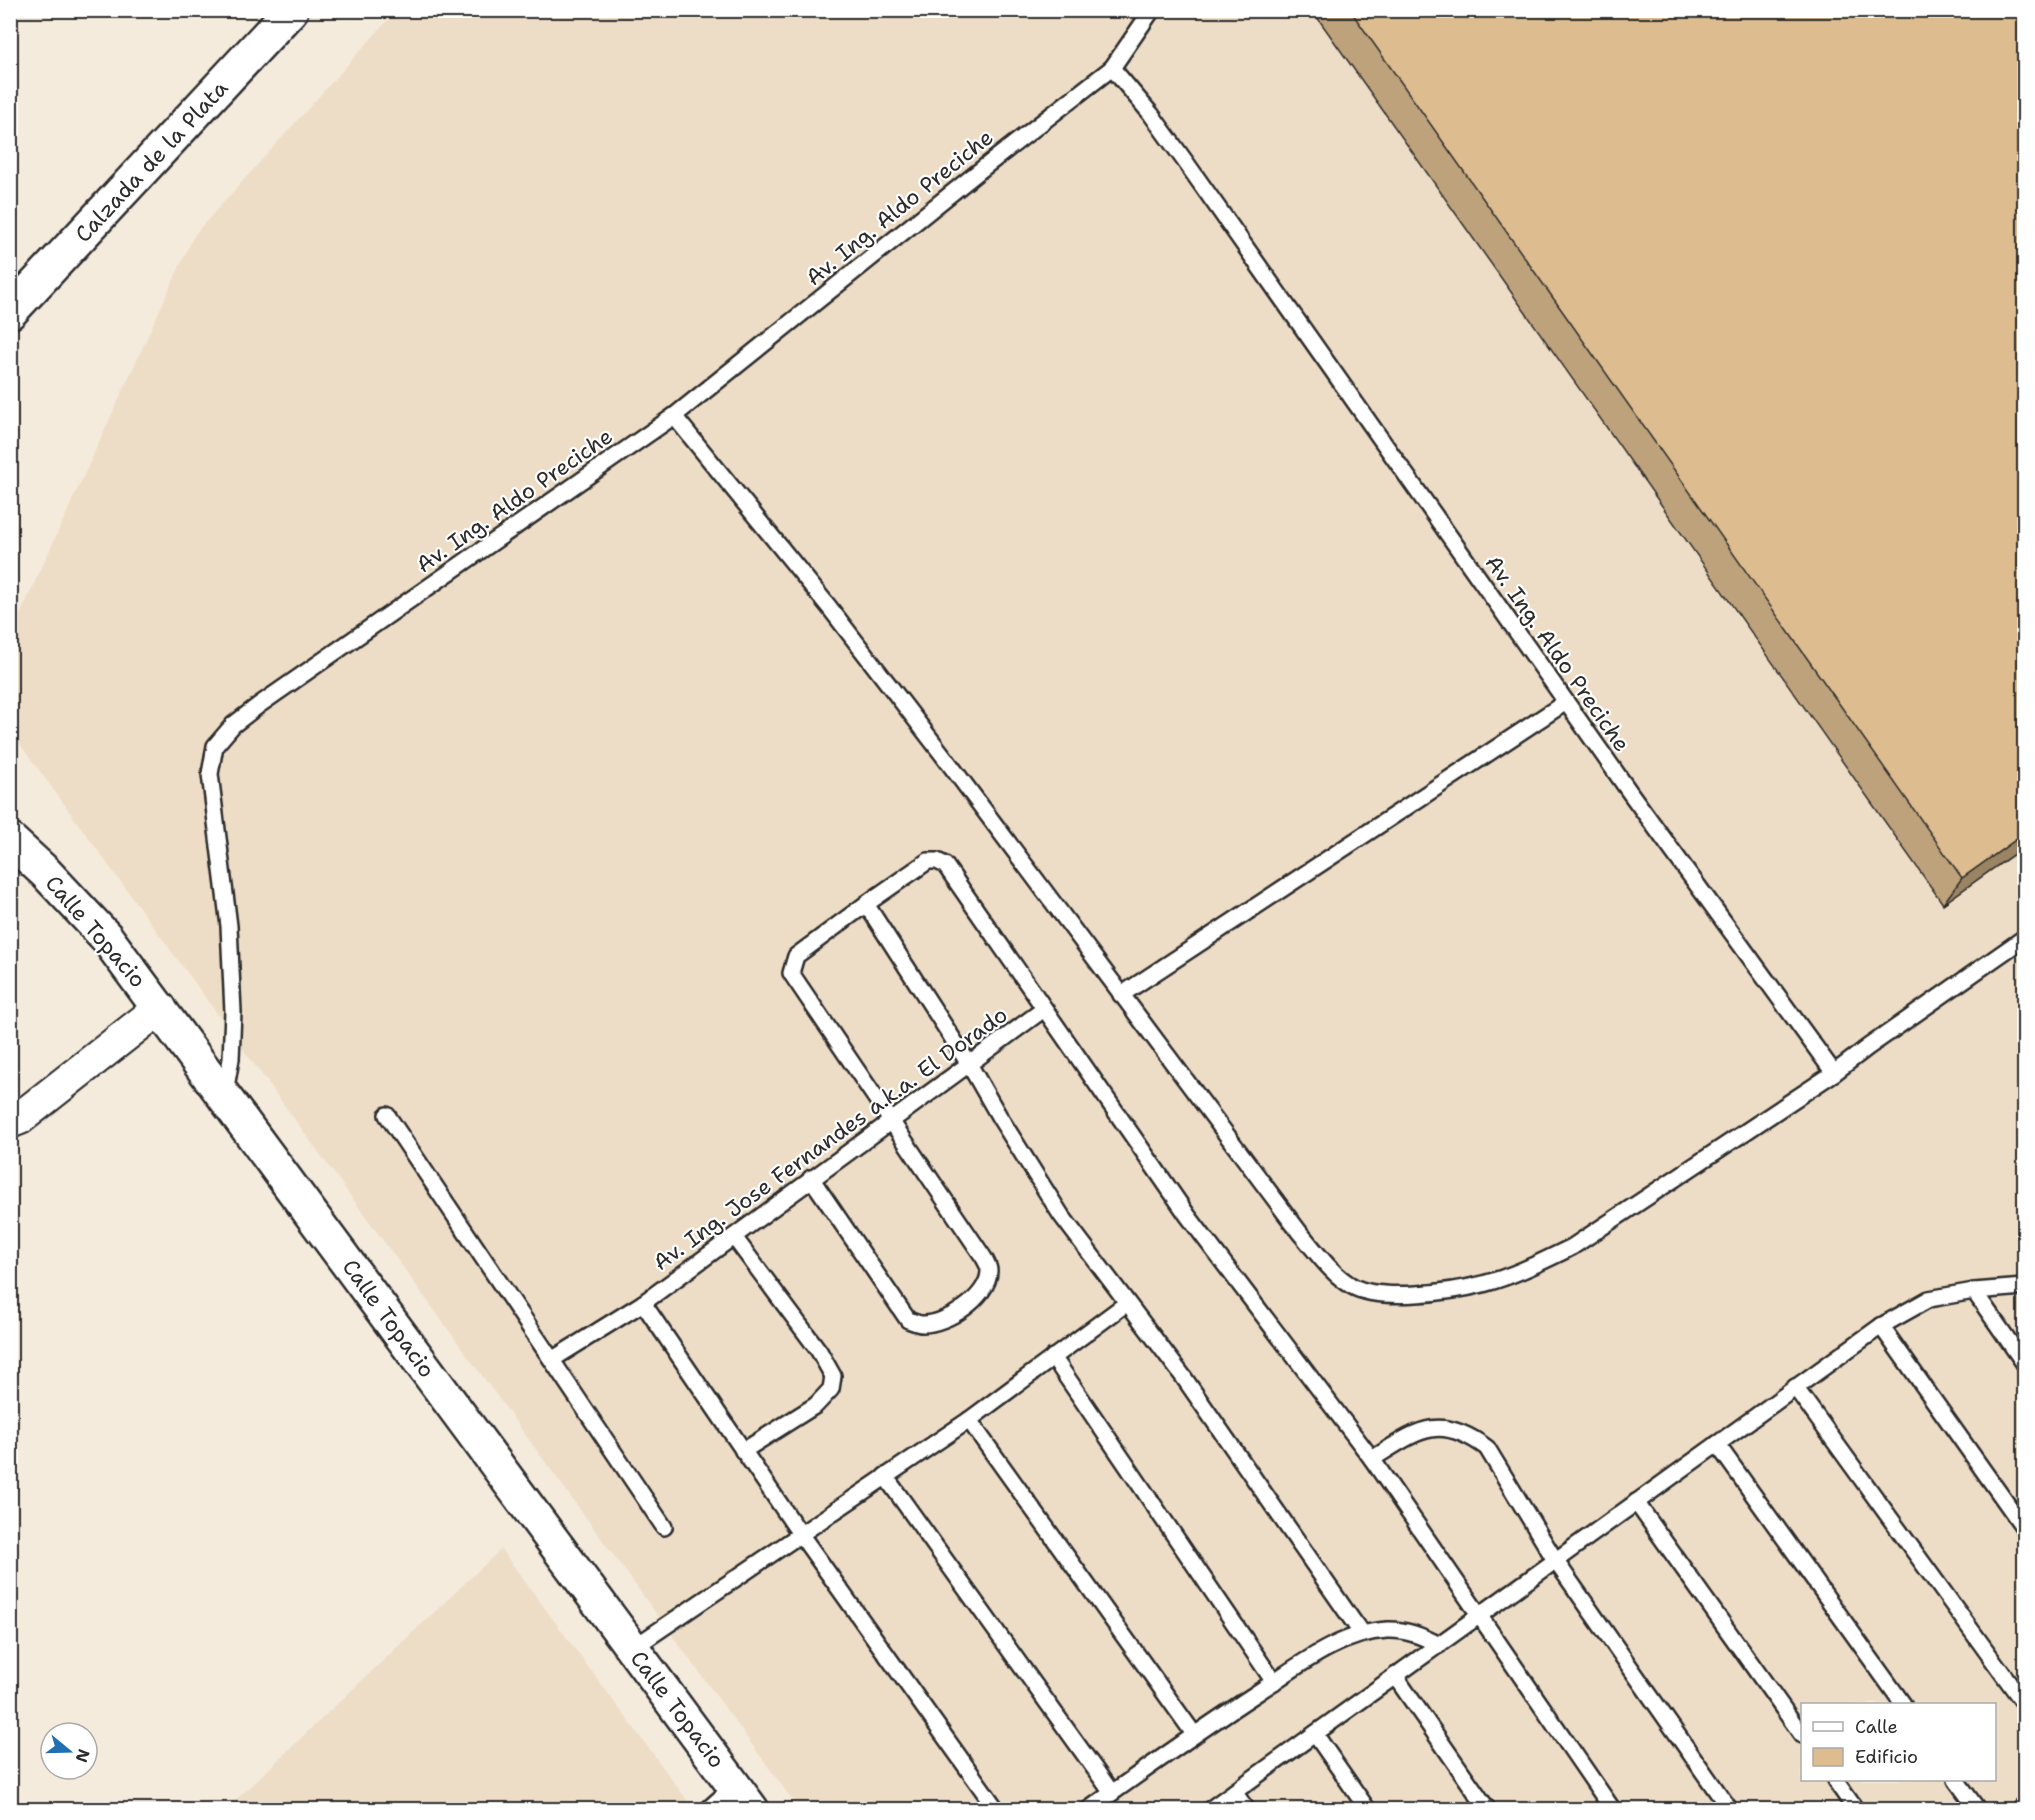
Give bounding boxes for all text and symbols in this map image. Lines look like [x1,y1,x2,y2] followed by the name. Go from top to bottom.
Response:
[69,74,234,249] street label: Calzada de la Plata
[800,123,999,292] street label: Av. Ing. Aldo Preciche
[410,422,618,579] street label: Av. Ing. Aldo Preciche
[1479,549,1636,757] street label: Av. Ing. Aldo Preciche
[39,869,152,994] street label: Calle Topacio
[647,1000,1013,1277] street label: Av. Ing. Jose Fernandes a.k.a. El Dorado
[336,1253,441,1383] street label: Calle Topacio
[624,1645,731,1774] street label: Calle Topacio
[1801,1703,1996,1781] legend
[1855,1715,1898,1739] text: Calle
[39,1721,99,1781] north arrow
[1855,1745,1918,1769] text: Edificio
[71,1746,95,1765] text: N

